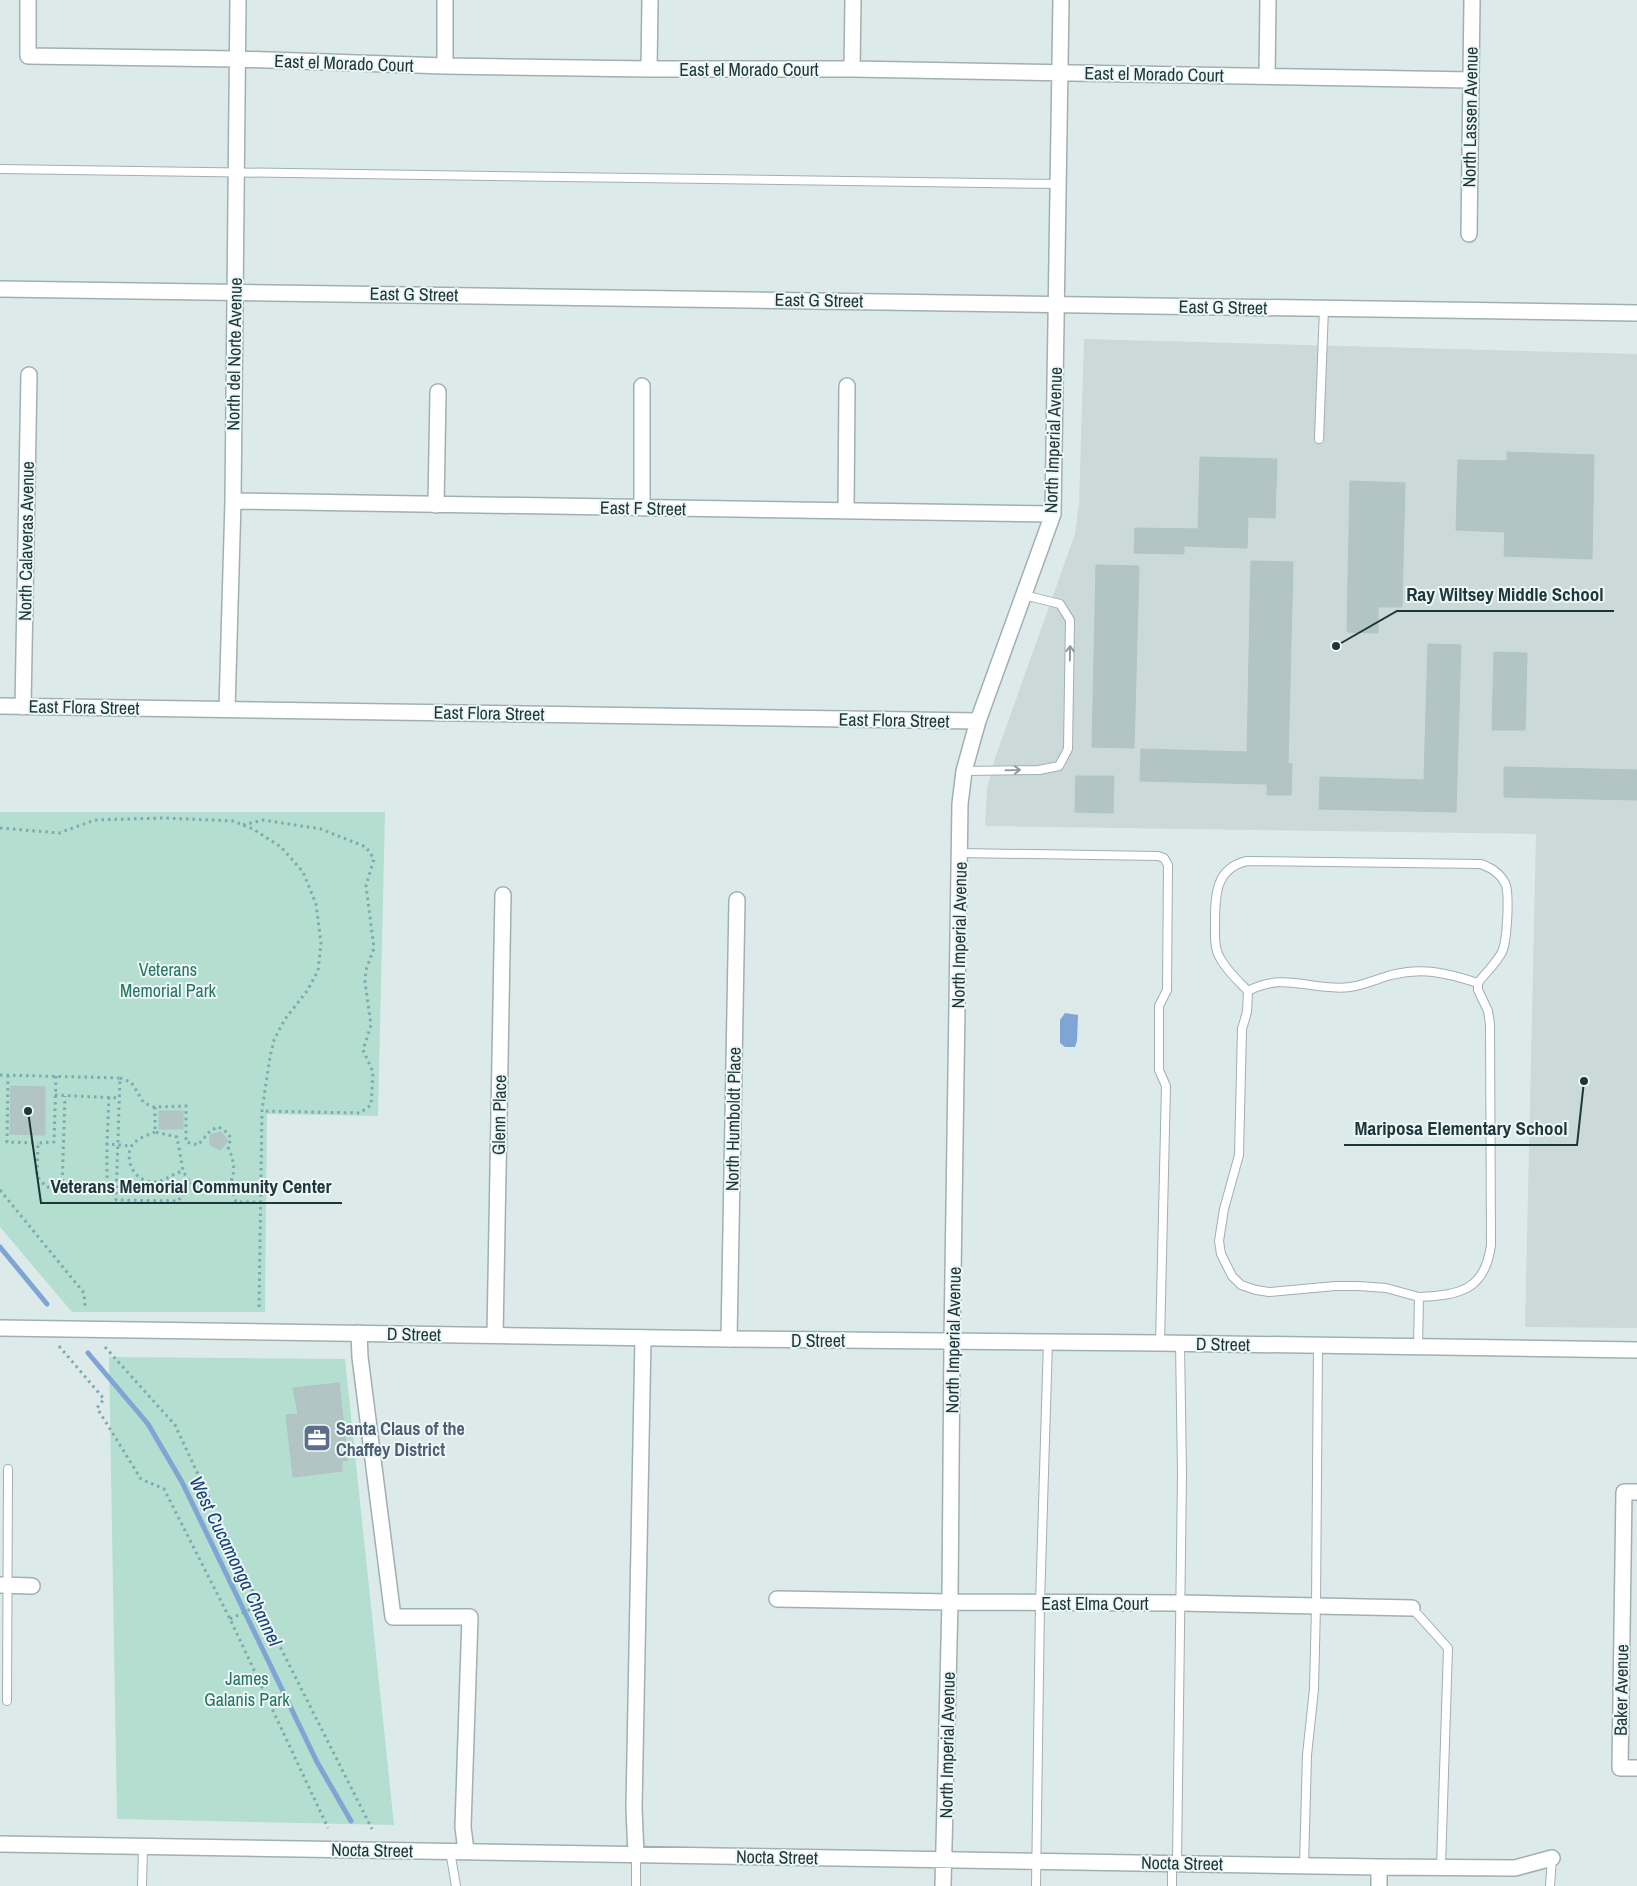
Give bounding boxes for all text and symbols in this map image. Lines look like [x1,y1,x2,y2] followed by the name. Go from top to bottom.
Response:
[1456,46,1484,188] street label: North Lassen Avenue
[274,48,414,78] street label: East el Morado Court
[679,57,819,82] street label: East el Morado Court
[1084,60,1224,88] street label: East el Morado Court
[220,277,248,431] street label: North del Norte Avenue
[369,281,459,307] street label: East G Street
[774,287,864,313] street label: East G Street
[1178,294,1268,320] street label: East G Street
[1038,366,1068,514] street label: North Imperial Avenue
[12,461,40,621] street label: North Calaveras Avenue
[600,495,686,521] street label: East F Street
[1397,577,1614,611] callout: Ray Wiltsey Middle School
[1406,581,1604,607] text: Ray Wiltsey Middle School
[1065,645,1075,662] one-way arrow
[28,694,140,720] street label: East Flora Street
[433,700,545,726] street label: East Flora Street
[838,707,950,733] street label: East Flora Street
[1004,765,1021,775] one-way arrow
[945,861,973,1009] street label: North Imperial Avenue
[120,957,217,1003] park label: Veterans Memorial Park
[719,1047,747,1191] street label: North Humboldt Place
[486,1075,512,1155] street label: Glenn Place
[1344,1111,1577,1145] callout: Mariposa Elementary School
[1354,1115,1568,1141] text: Mariposa Elementary School
[41,1169,342,1203] callout: Veterans Memorial Community Center
[50,1173,332,1199] text: Veterans Memorial Community Center
[939,1266,967,1414] street label: North Imperial Avenue
[387,1321,441,1347] street label: D Street
[791,1328,845,1353] street label: D Street
[1196,1331,1250,1357] street label: D Street
[336,1416,465,1462] place label: Santa Claus of the Chaffey District
[302,1423,332,1453] office icon: Santa Claus of the Chaffey District
[184,1472,289,1651] water label: West Cucamonga Channel
[1041,1591,1149,1616] street label: East Elma Court
[1608,1644,1634,1736] street label: Baker Avenue
[204,1666,290,1712] park label: James Galanis Park
[933,1671,961,1819] street label: North Imperial Avenue
[331,1837,413,1863] street label: Nocta Street
[736,1844,818,1870] street label: Nocta Street
[1141,1850,1223,1876] street label: Nocta Street

